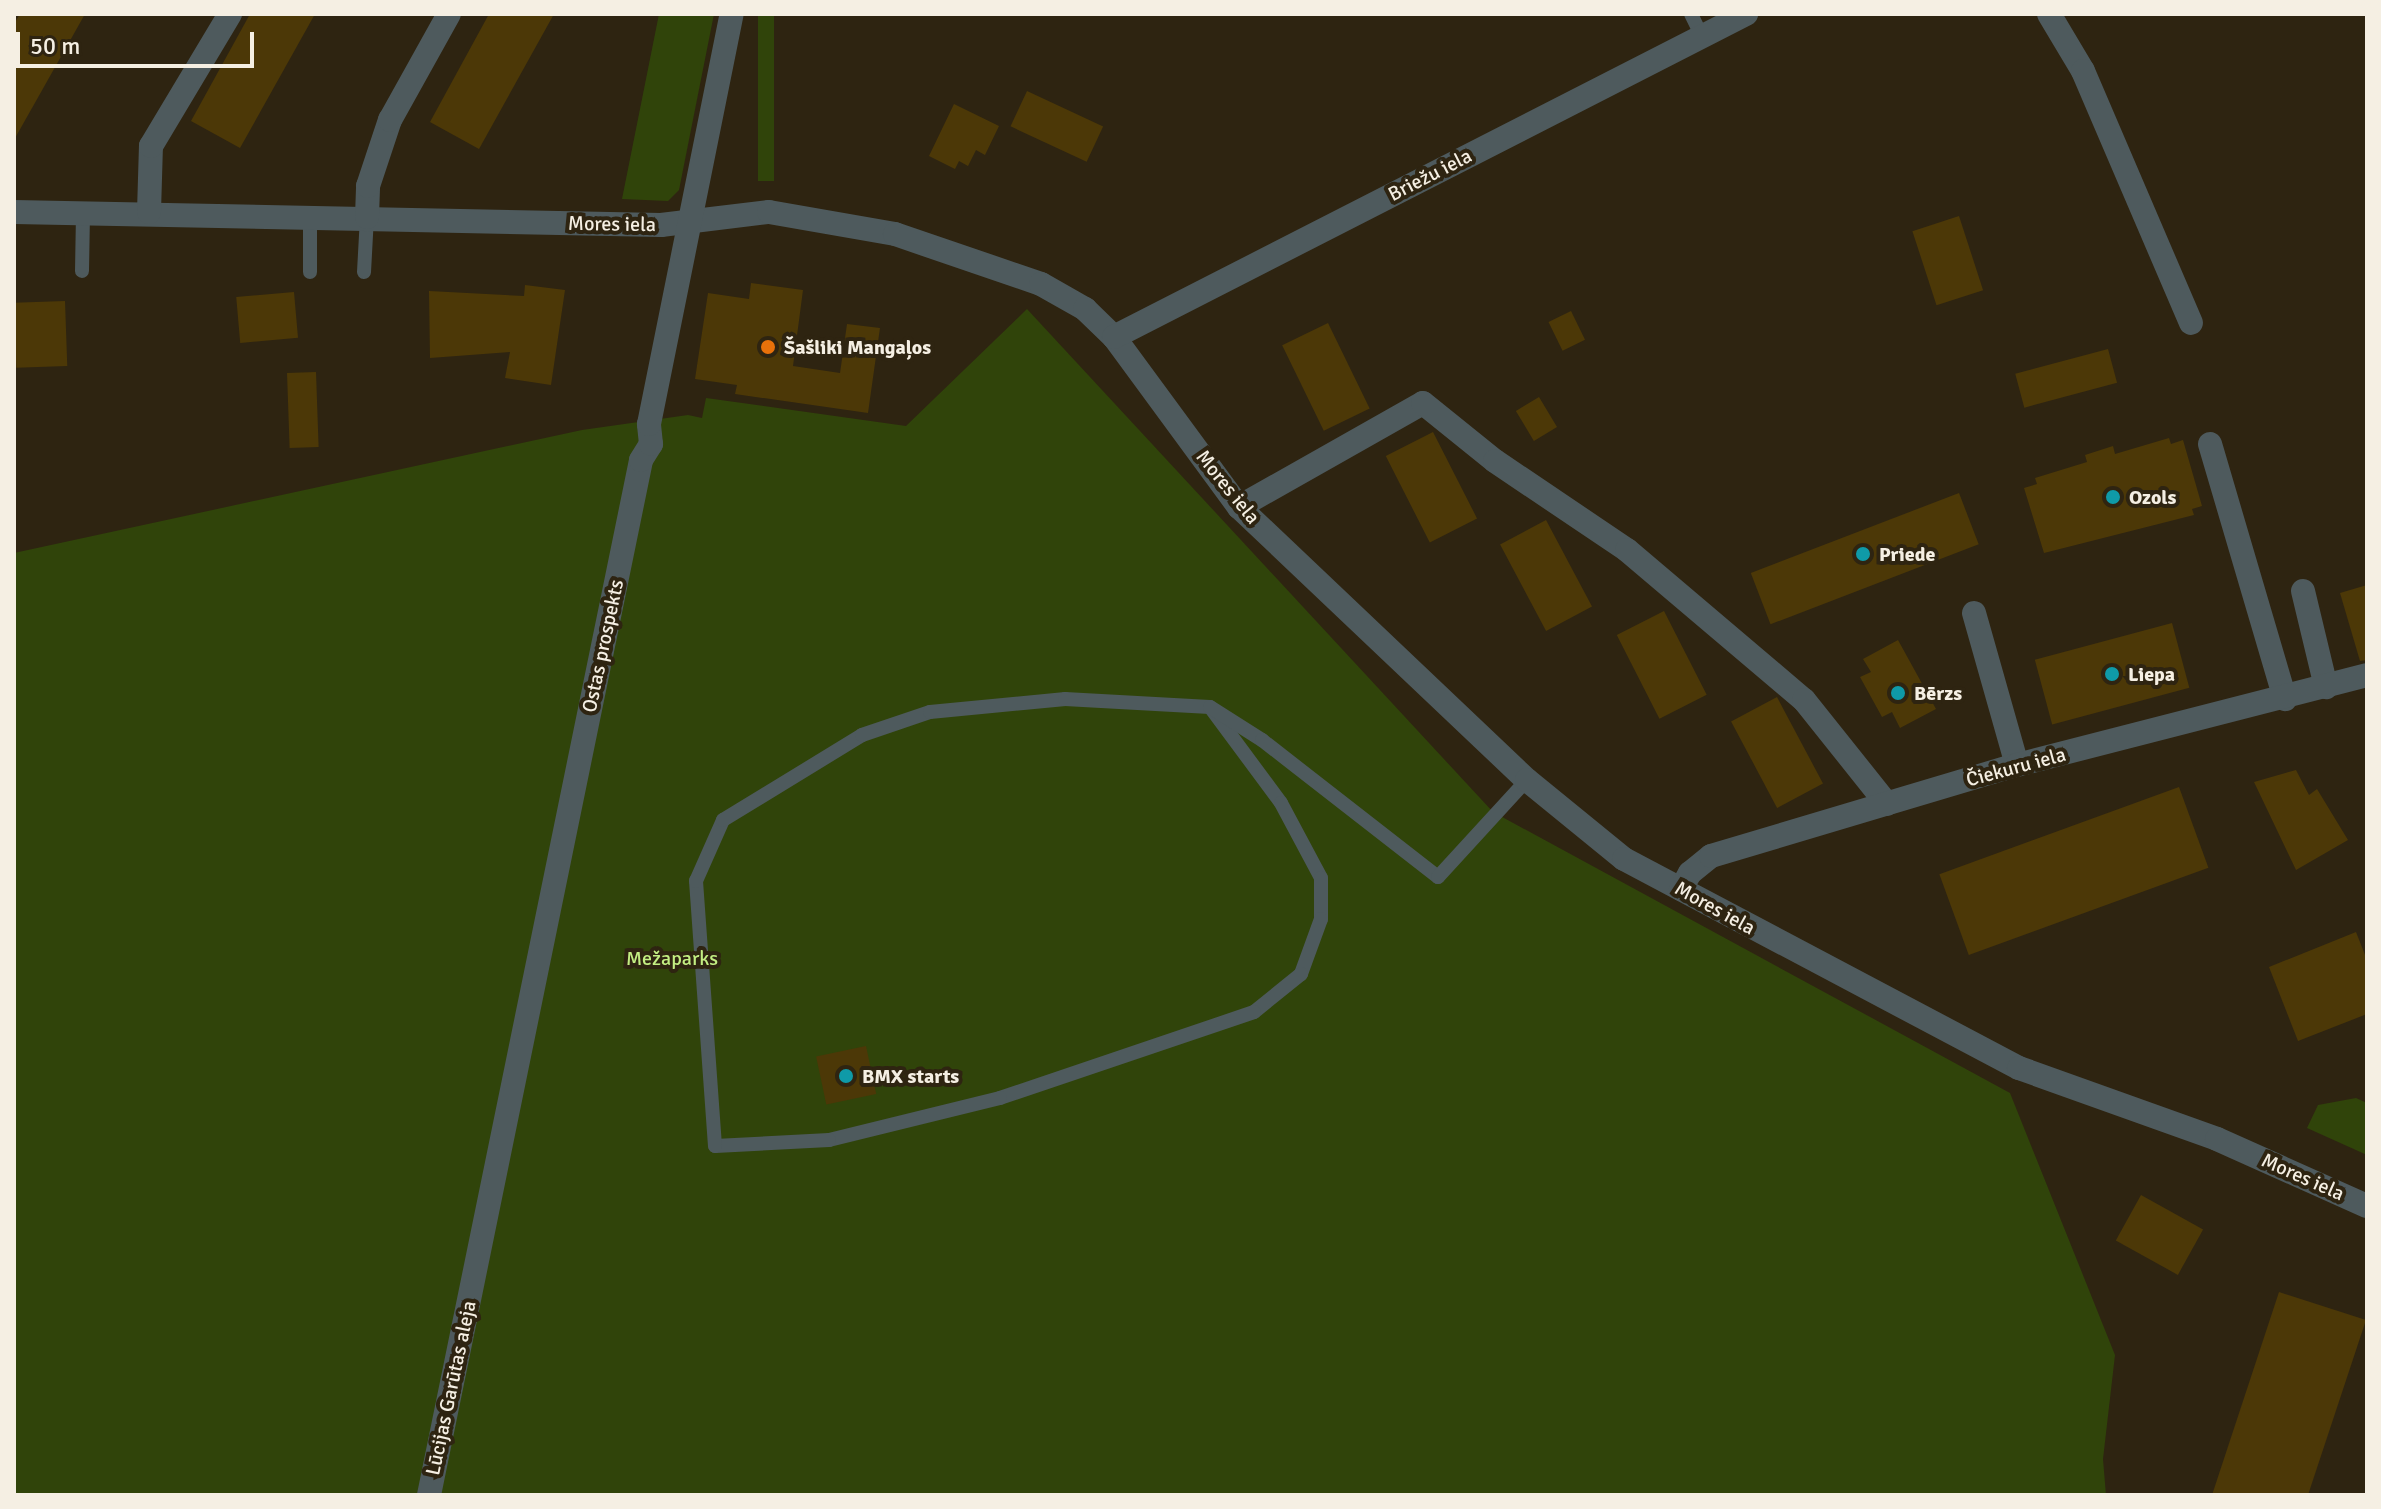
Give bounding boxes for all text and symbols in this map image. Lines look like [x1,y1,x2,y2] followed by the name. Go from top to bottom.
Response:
[20,16,258,66] scale bar
[30,31,80,61] text: 50 m
[1384,144,1476,206] street label: Briežu iela
[568,211,656,237] street label: Mores iela
[784,335,931,359] place label: Šašliki Mangaļos
[759,338,777,356] marker: Šašliki Mangaļos
[1191,445,1265,529] street label: Mores iela
[2129,485,2176,509] place label: Ozols
[2104,488,2122,506] marker: Ozols
[1879,542,1935,566] place label: Priede
[1854,545,1872,563] marker: Priede
[577,577,629,715] street label: Ostas prospekts
[2128,662,2175,686] place label: Liepa
[2103,665,2121,683] marker: Liepa
[1914,681,1962,705] place label: Bērzs
[1889,684,1907,702] marker: Bērzs
[1963,742,2069,792] street label: Čiekuru iela
[1671,876,1759,940] street label: Mores iela
[626,946,718,970] park label: Mežaparks
[862,1064,959,1088] place label: BMX starts
[837,1067,855,1085] marker: BMX starts
[2258,1148,2348,1206] street label: Mores iela
[421,1299,481,1477] street label: Lūcijas Garūtas aleja

